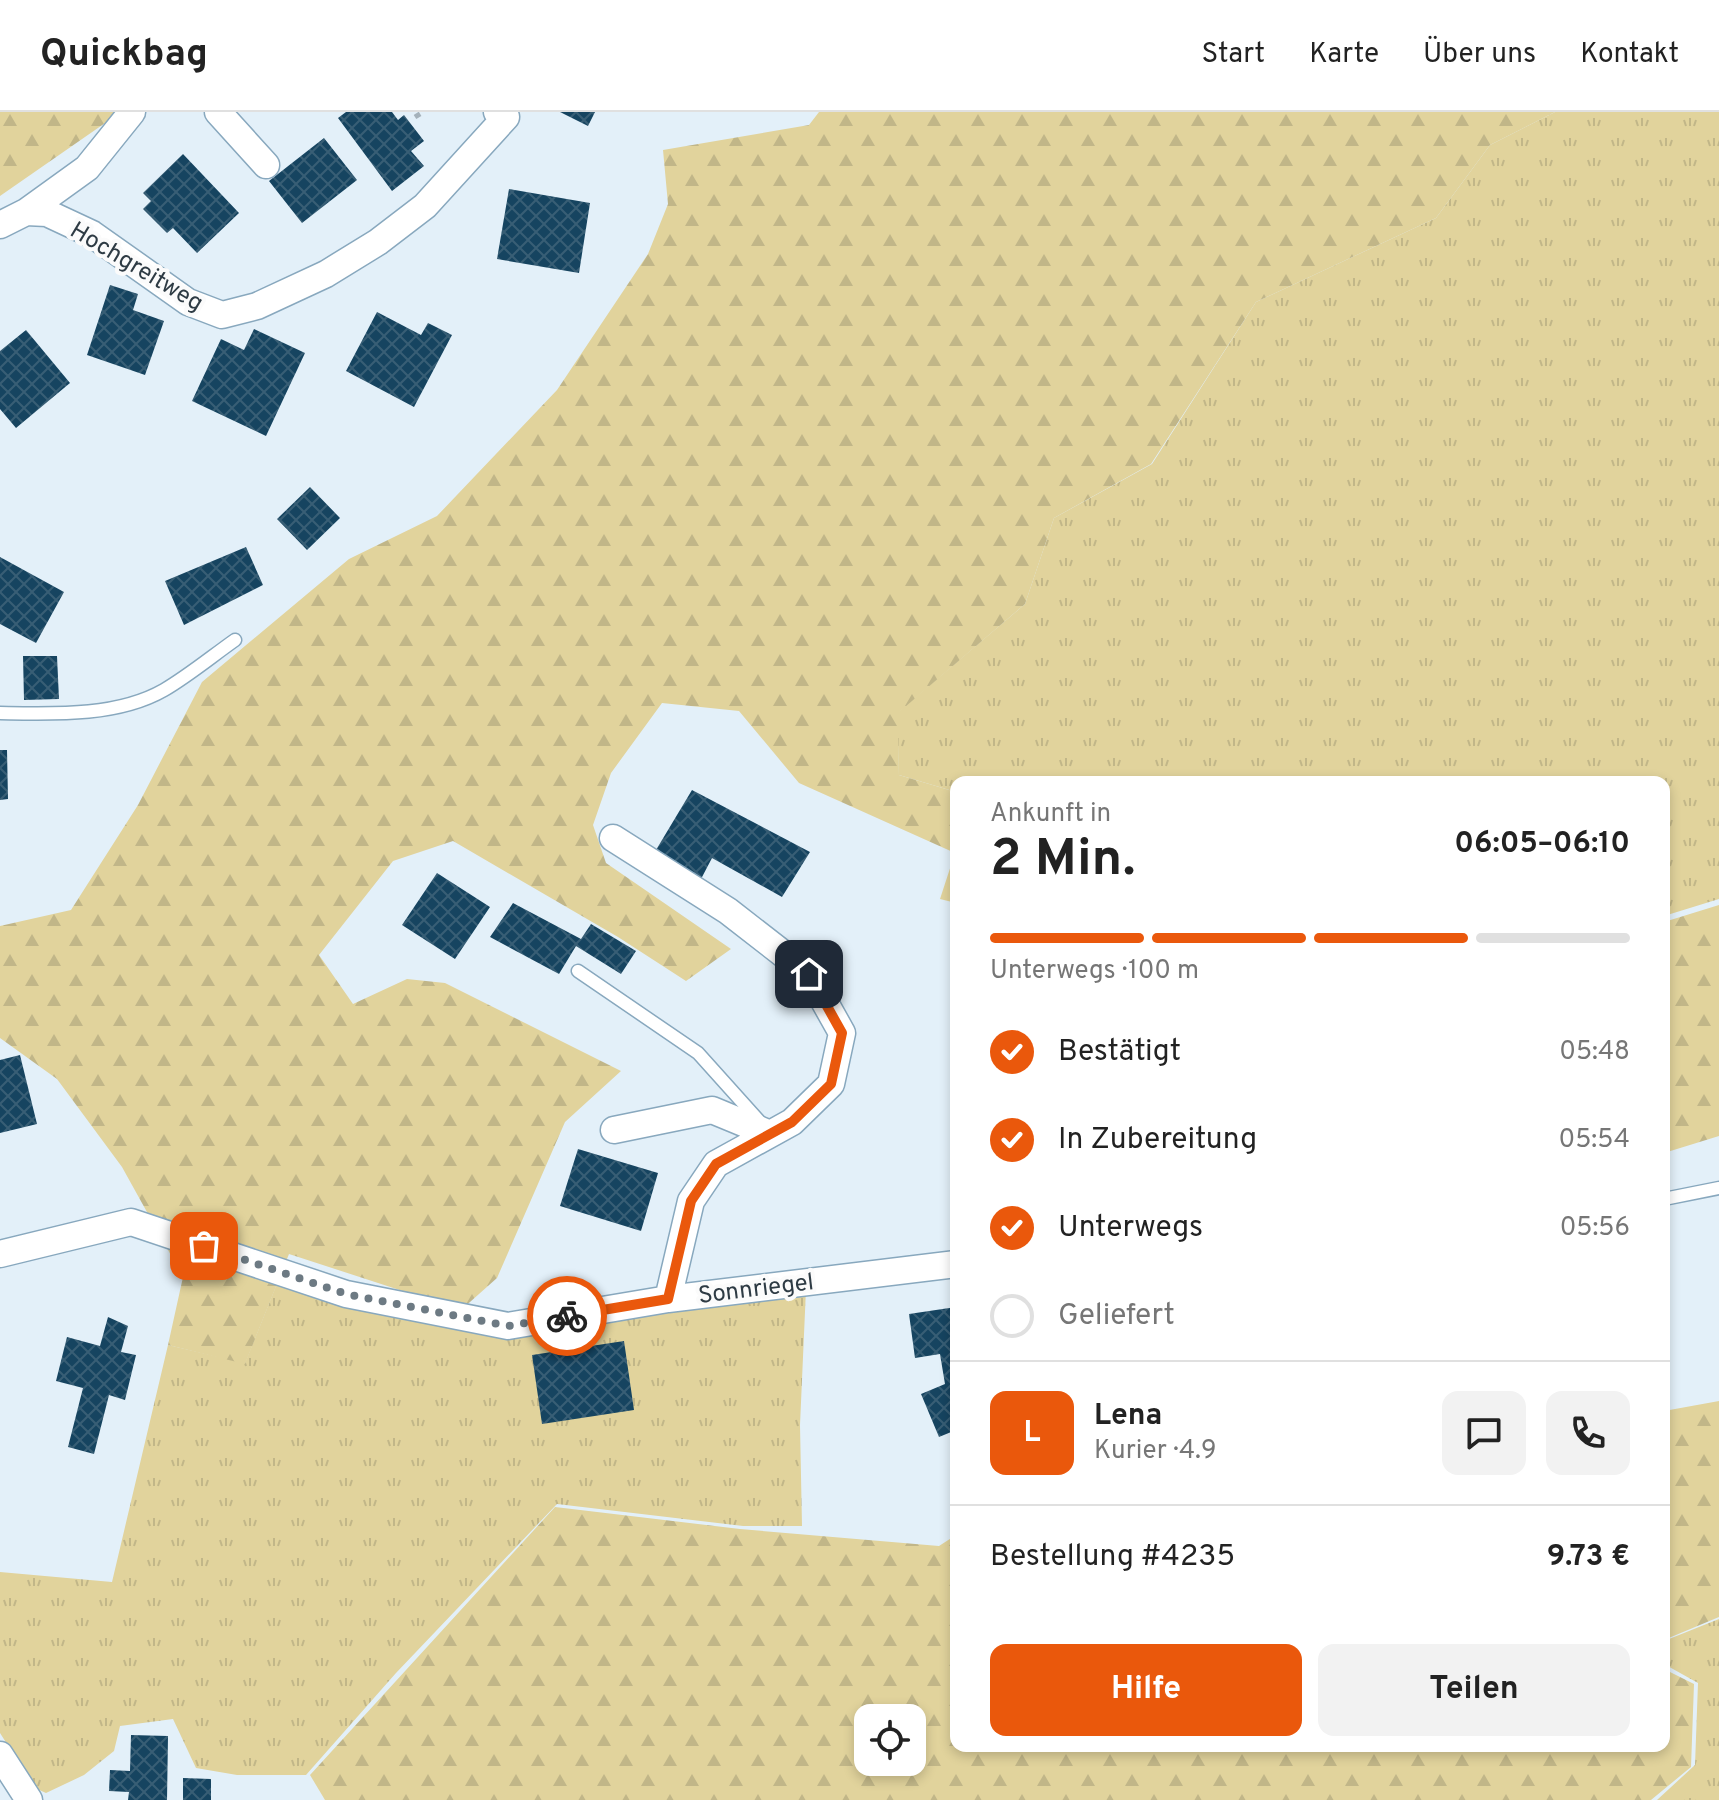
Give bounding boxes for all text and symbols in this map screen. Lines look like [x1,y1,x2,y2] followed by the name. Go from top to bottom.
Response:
[40,31,208,80] text: Quickbag
[1201,37,1265,73] text: Start
[1309,37,1379,73] text: Karte
[1423,37,1536,73] text: Über uns
[1580,37,1679,73] text: Kontakt
[64,216,208,319] street label: Hochgreitweg
[990,798,1111,831] text: Ankunft in
[1454,826,1630,863] text: 06:05–06:10
[990,828,1135,894] text: 2 Min.
[775,940,843,1008] pin
[787,952,831,996] icon: home
[990,955,1199,988] text: Unterwegs · 100 m
[990,1030,1034,1074] icon: check
[1058,1034,1181,1071] text: Bestätigt
[1559,1036,1630,1069] text: 05:48
[990,1118,1034,1162] icon: check
[1058,1122,1257,1159] text: In Zubereitung
[1558,1124,1630,1157] text: 05:54
[990,1206,1034,1250] icon: check
[1058,1210,1203,1247] text: Unterwegs
[170,1212,238,1280] pin
[1560,1212,1630,1245] text: 05:56
[182,1224,226,1268] icon: bag
[697,1268,816,1312] street label: Sonnriegel
[527,1276,607,1356] courier
[545,1294,589,1338] icon: bike
[1058,1298,1175,1335] text: Geliefert
[1442,1391,1526,1475] button: chat
[1546,1391,1630,1475] button: phone
[1094,1398,1162,1435] text: Lena
[1024,1415,1040,1452] text: L
[1094,1435,1217,1468] text: Kurier · 4.9
[990,1539,1235,1576] text: Bestellung #4235
[1547,1539,1630,1576] text: 9.73 €
[990,1644,1302,1736] button: Hilfe
[1318,1644,1630,1736] button: Teilen
[854,1704,926,1776] map controls
[854,1704,926,1776] button: locate

